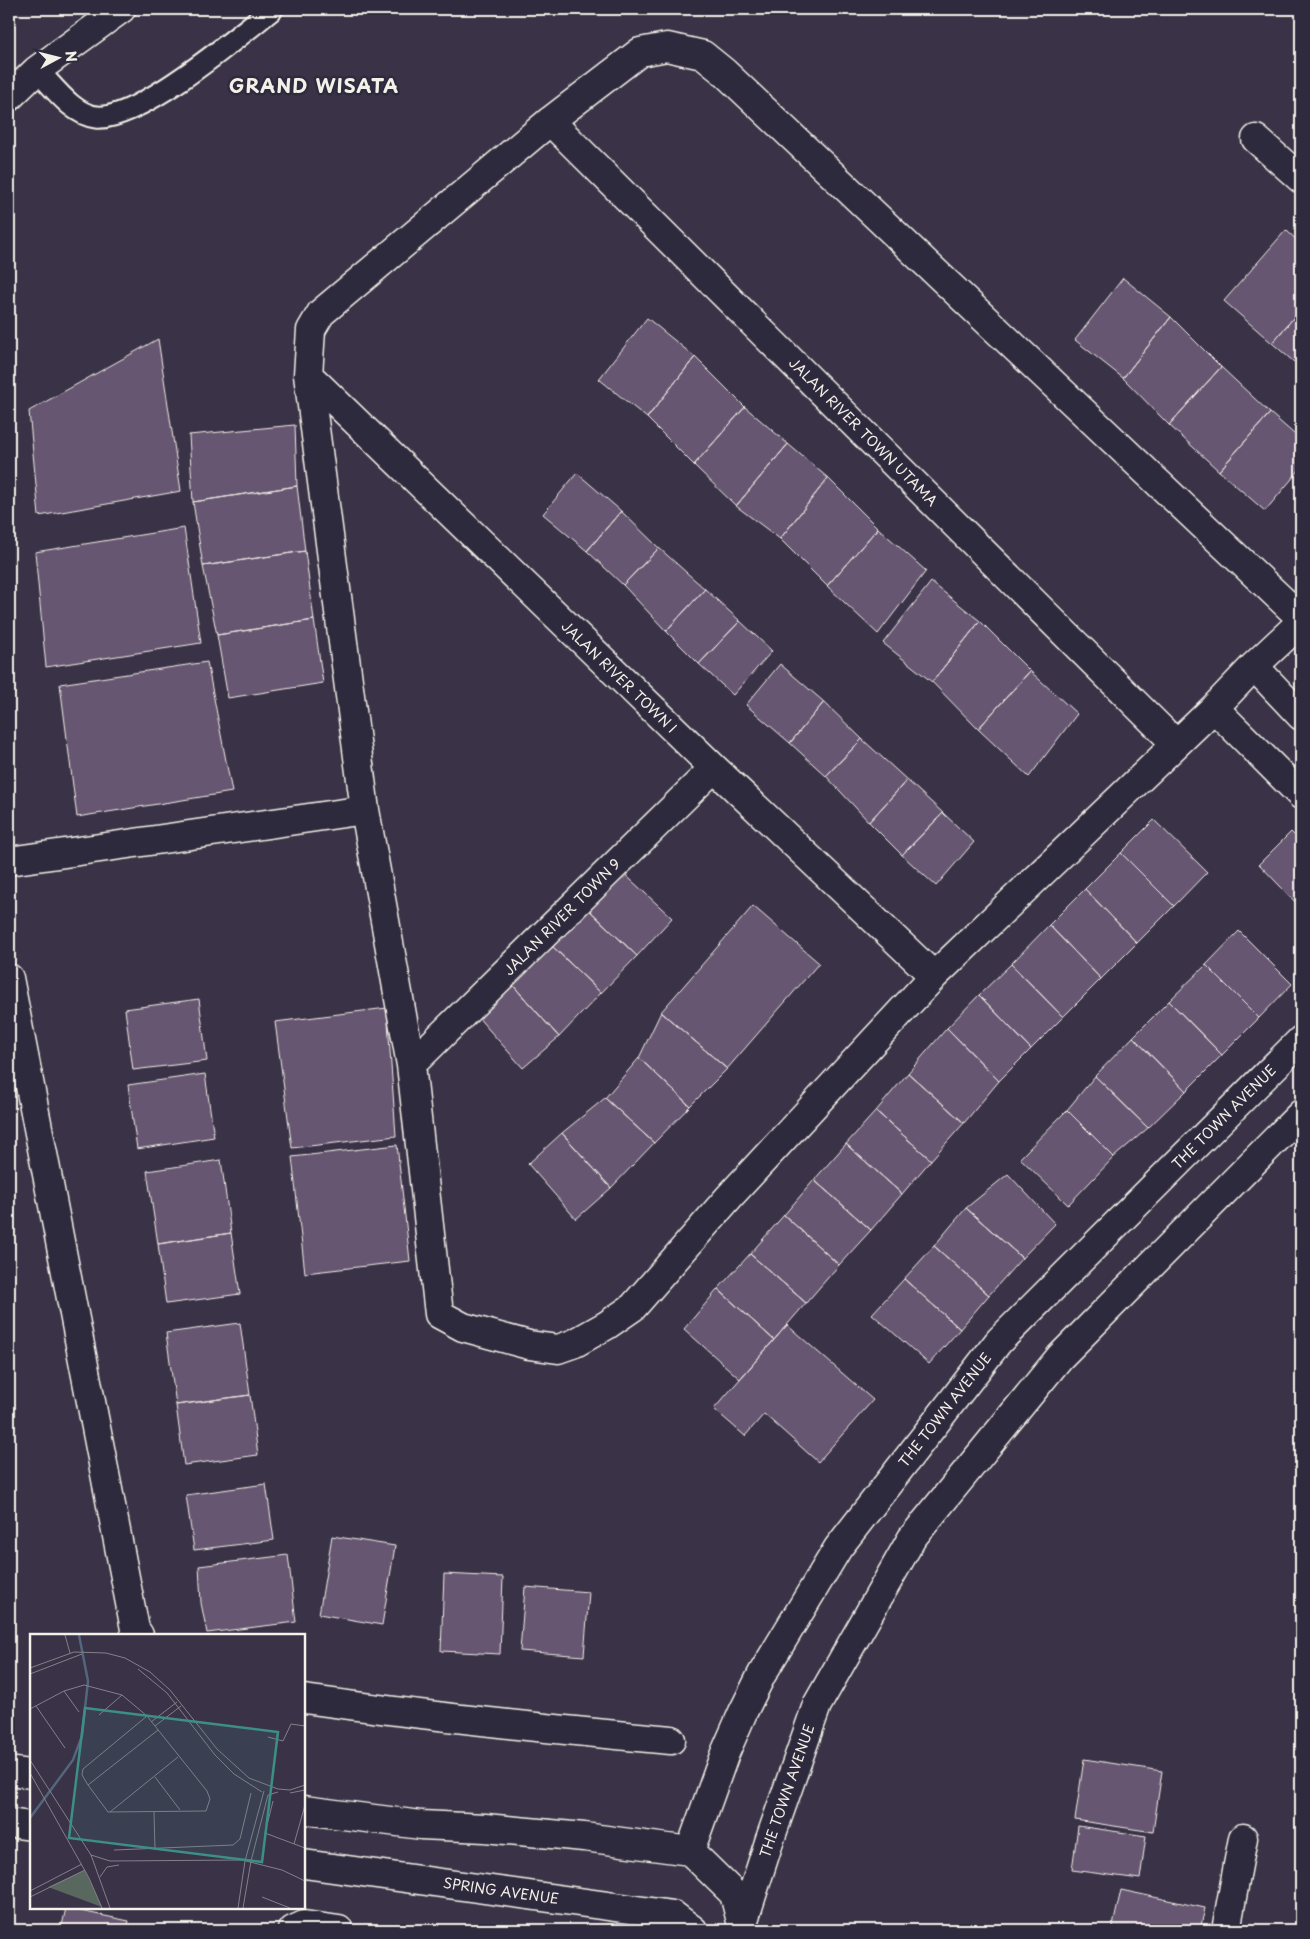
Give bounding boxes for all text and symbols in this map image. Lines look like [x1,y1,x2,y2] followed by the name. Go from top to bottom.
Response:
[32,32,82,82] north arrow
[60,50,82,63] text: N
[229,71,399,99] district label: GRAND WISATA
[784,353,943,511] street label: JALAN RIVER TOWN UTAMA
[557,616,682,738] street label: JALAN RIVER TOWN I
[498,853,625,980] street label: JALAN RIVER TOWN 9
[1167,1060,1281,1174] street label: THE TOWN AVENUE
[893,1348,996,1471] street label: THE TOWN AVENUE
[30,1634,305,1909] inset map
[754,1721,819,1861] street label: THE TOWN AVENUE
[442,1872,560,1909] street label: SPRING AVENUE

